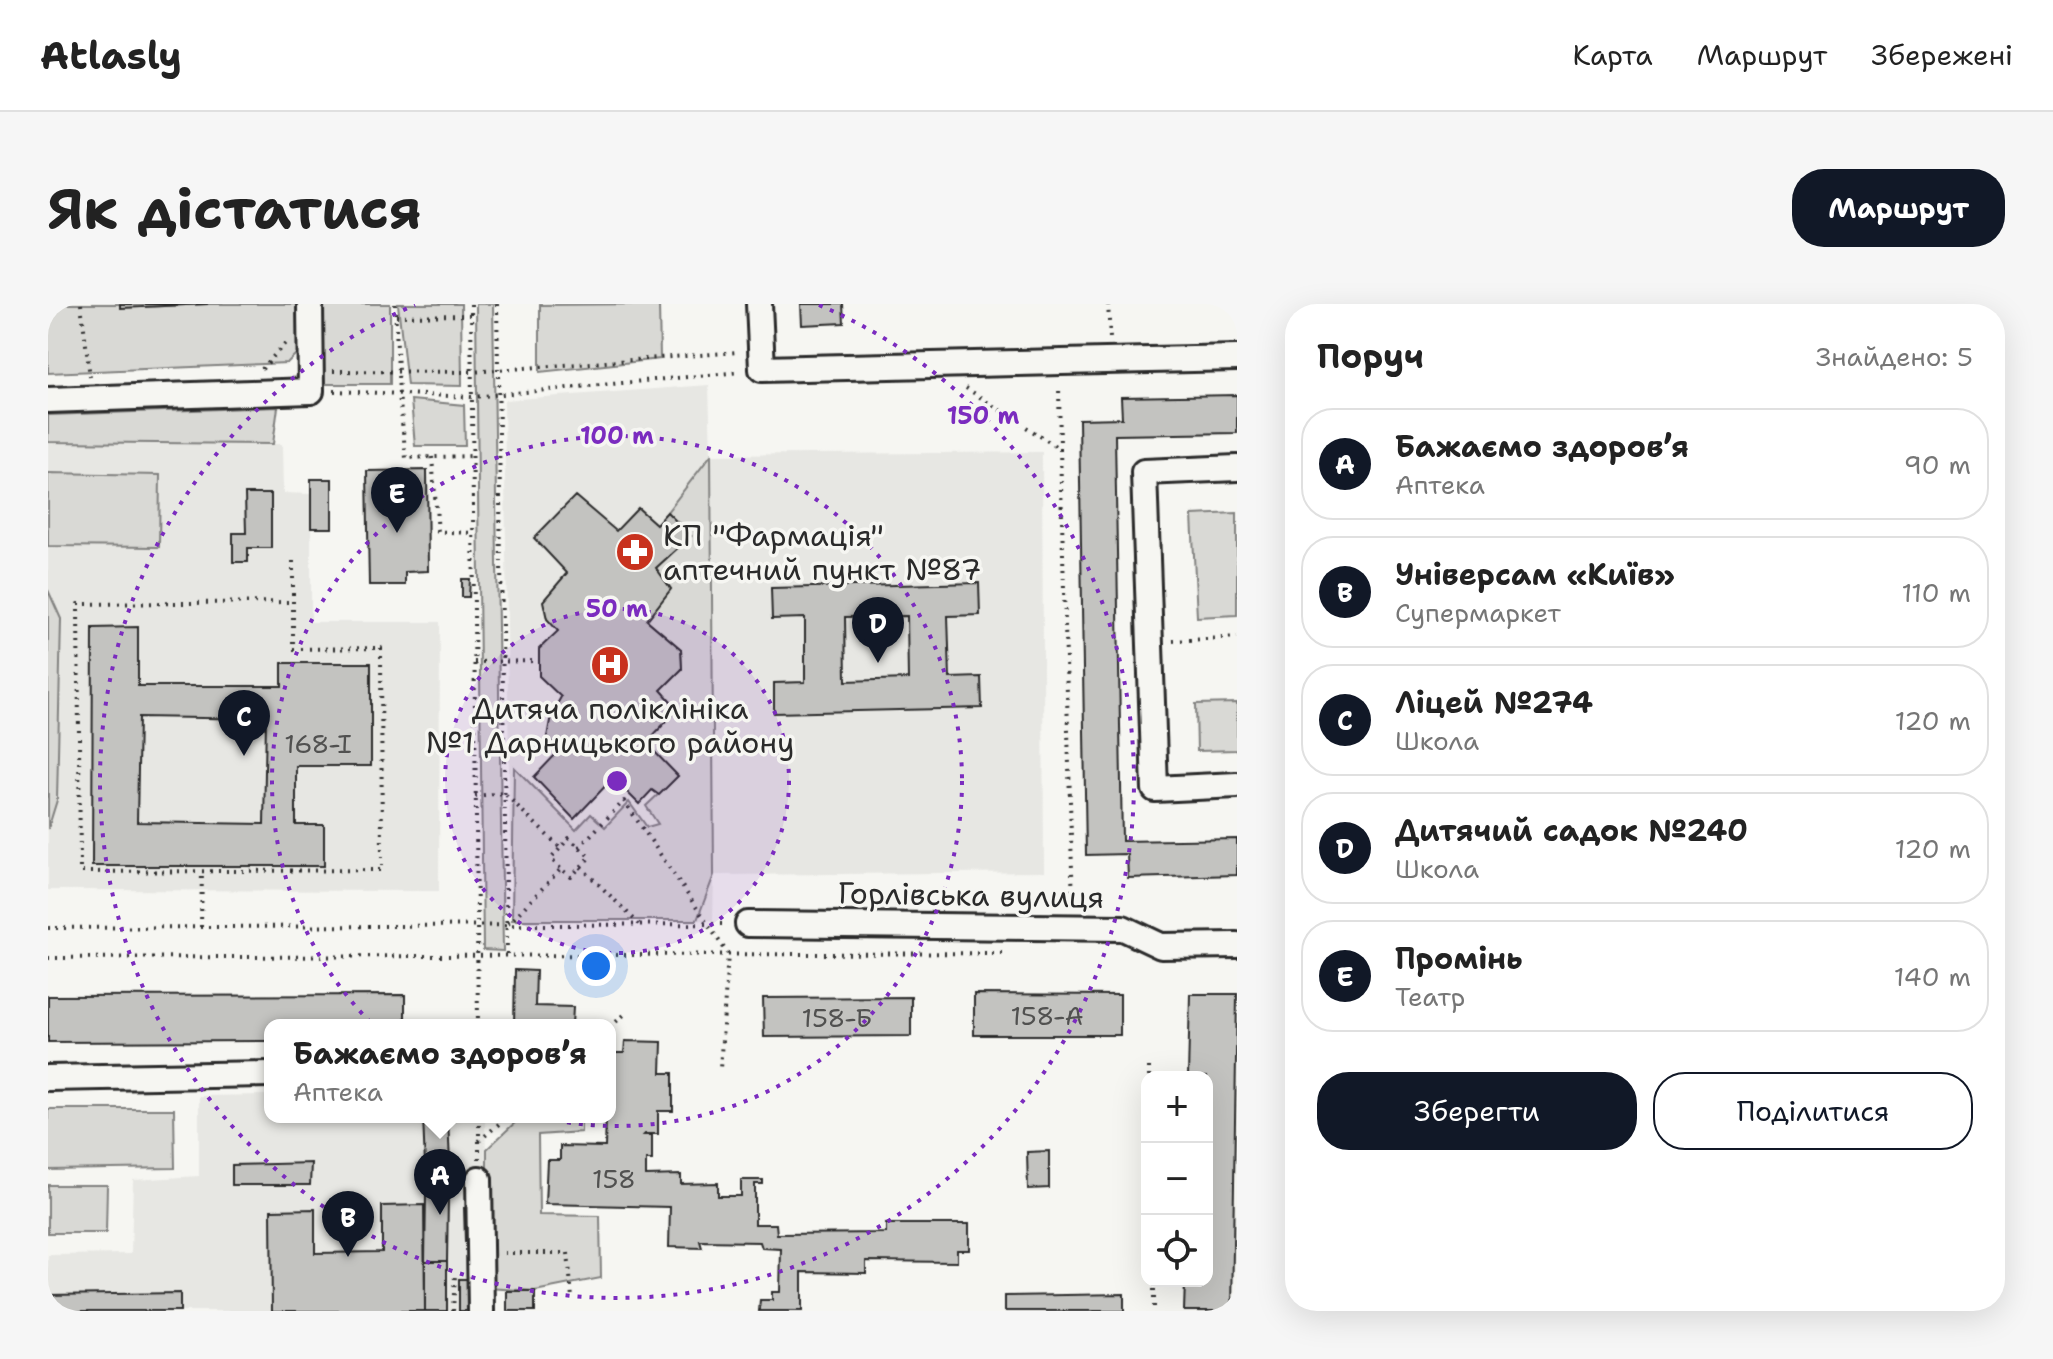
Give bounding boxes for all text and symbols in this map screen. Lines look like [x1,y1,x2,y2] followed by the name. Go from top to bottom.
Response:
[40,30,182,81] text: Atlasly
[1573,36,1653,74] text: Карта
[1697,36,1827,74] text: Маршрут
[1871,36,2013,74] text: Збережені
[1792,169,2005,247] button: Маршрут
[48,171,422,246] text: Як дістатися
[1317,333,1424,379] text: Поруч
[1816,339,1973,374] text: Знайдено: 5
[947,400,1019,432] text: 150 m
[580,420,654,452] text: 100 m
[1395,426,1689,467] text: Бажаємо здоровʼя
[1335,447,1355,482] text: A
[1904,447,1971,482] text: 90 m
[371,467,423,533] pin: E
[1395,467,1485,502] text: Аптека
[663,515,981,590] place label: КП "Фармація" аптечний пункт №87
[614,531,656,573] pharmacy icon: КП "Фармація" аптечний пункт №87
[1395,554,1675,595] text: Універсам «Київ»
[1337,575,1353,610] text: B
[1901,575,1971,610] text: 110 m
[586,593,648,625] text: 50 m
[1395,595,1561,630] text: Супермаркет
[852,597,904,663] pin: D
[589,644,631,686] hospital icon: Дитяча поліклініка №1 Дарницького району
[1395,682,1593,723] text: Ліцей №274
[426,688,795,763] place label: Дитяча поліклініка №1 Дарницького району
[218,690,270,756] pin: C
[1337,703,1353,738] text: C
[1895,703,1971,738] text: 120 m
[1395,723,1479,758] text: Школа
[284,726,352,761] house number: 168-І
[603,767,631,795] centre of rings
[1395,810,1748,851] text: Дитячий садок №240
[1336,831,1354,866] text: D
[1895,831,1971,866] text: 120 m
[1395,851,1479,886] text: Школа
[838,872,1104,918] street label: Горлівська вулиця
[1395,938,1523,979] text: Промінь
[576,946,616,986] your location
[1336,959,1354,994] text: E
[1894,959,1971,994] text: 140 m
[1395,979,1465,1014] text: Театр
[1010,998,1084,1033] house number: 158-А
[802,1000,872,1035] house number: 158-Б
[264,1019,616,1123] popup
[293,1033,587,1074] text: Бажаємо здоровʼя
[1141,1071,1213,1287] map controls
[1141,1071,1213,1143] button: +
[1317,1072,1637,1150] button: Зберегти
[1653,1072,1973,1150] button: Поділитися
[293,1074,383,1109] text: Аптека
[1141,1143,1213,1215] button: −
[414,1149,466,1215] pin: A
[592,1161,636,1196] house number: 158
[322,1191,374,1257] pin: B
[1141,1215,1213,1287] button: locate

